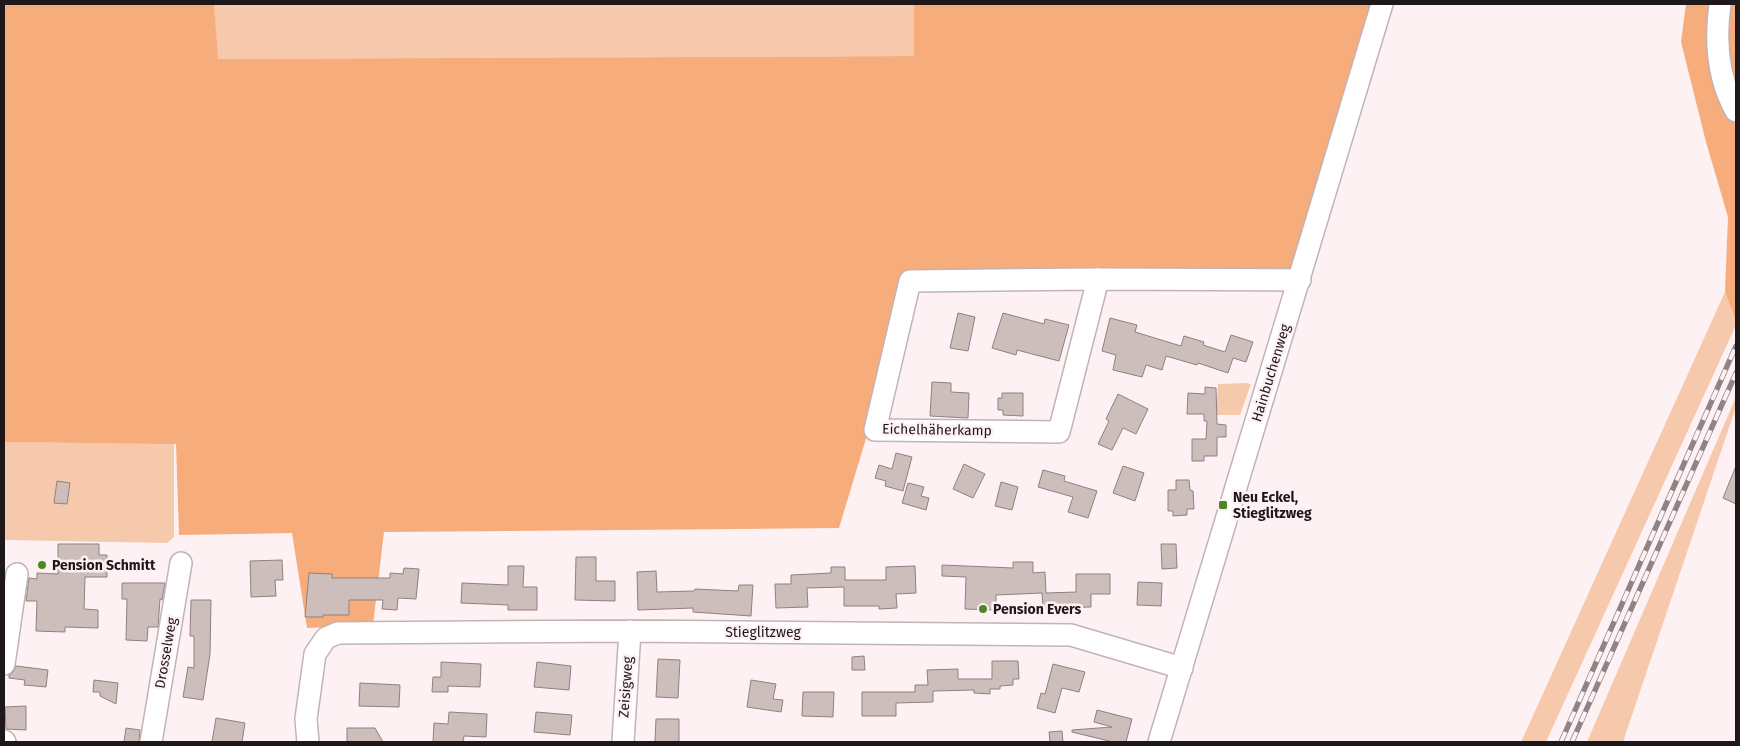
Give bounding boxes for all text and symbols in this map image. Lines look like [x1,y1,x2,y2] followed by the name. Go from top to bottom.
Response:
[1248,321,1294,424] street label: Hainbuchenweg
[882,421,992,439] street label: Eichelhäherkamp
[1233,489,1312,522] place label: Neu Eckel, Stieglitzweg
[1217,499,1229,511] marker: Neu Eckel, Stieglitzweg
[52,557,156,574] place label: Pension Schmitt
[36,559,48,571] marker: Pension Schmitt
[993,601,1081,618] place label: Pension Evers
[977,603,989,615] marker: Pension Evers
[151,615,181,690] street label: Drosselweg
[725,624,802,641] street label: Stieglitzweg
[615,655,637,718] street label: Zeisigweg

